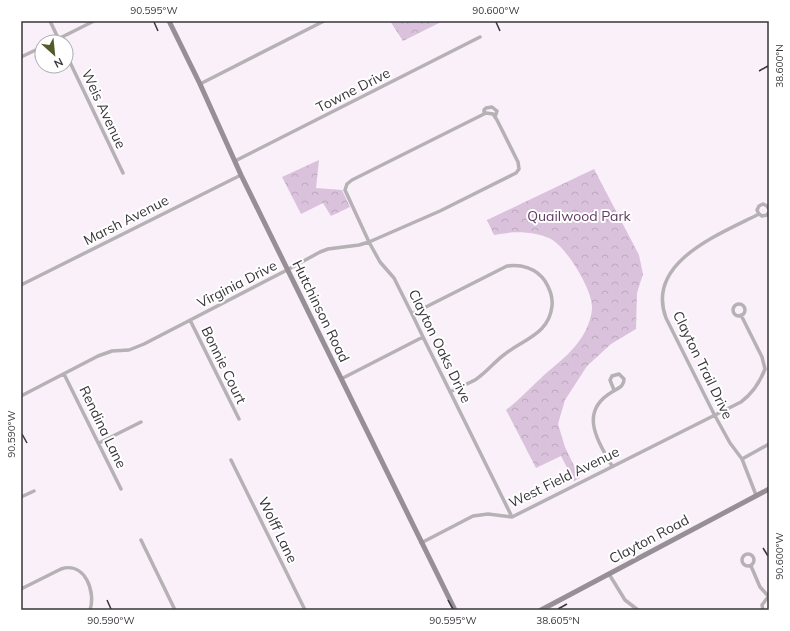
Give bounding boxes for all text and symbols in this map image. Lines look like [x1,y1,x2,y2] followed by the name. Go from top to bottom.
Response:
[130,4,178,17] text: 90.595°W
[472,4,520,17] text: 90.600°W
[34,34,74,74] north arrow
[773,44,786,88] text: 38.600°N
[52,55,65,71] text: N
[313,64,393,116] street label: Towne Drive
[78,67,130,151] street label: Weis Avenue
[80,191,172,249] street label: Marsh Avenue
[527,207,632,225] park label: Quailwood Park
[194,256,280,312] street label: Virginia Drive
[288,257,354,365] street label: Hutchinson Road
[405,286,475,406] street label: Clayton Oaks Drive
[669,308,737,422] street label: Clayton Trail Drive
[197,323,251,407] street label: Bonnie Court
[75,383,131,471] street label: Rendina Lane
[5,410,18,458] text: 90.590°W
[506,442,622,512] street label: West Field Avenue
[254,494,302,566] street label: Wolff Lane
[606,510,692,568] street label: Clayton Road
[773,532,786,580] text: 90.600°W
[87,614,135,627] text: 90.590°W
[429,614,477,627] text: 90.595°W
[536,614,580,627] text: 38.605°N

